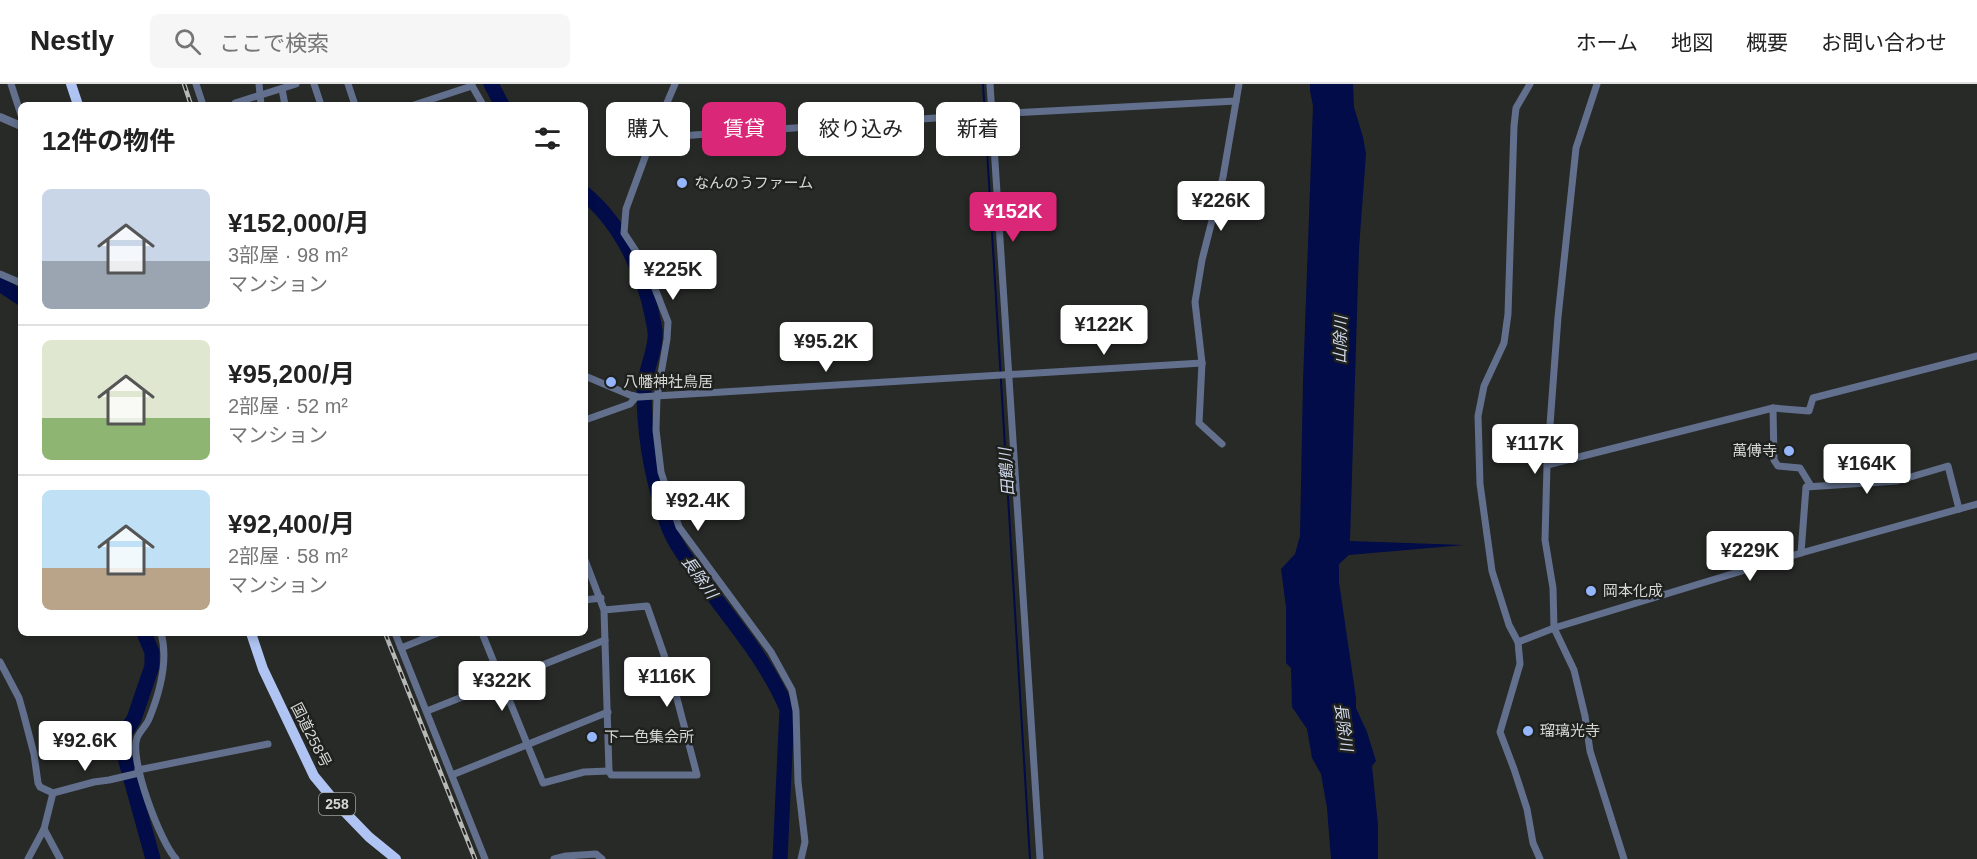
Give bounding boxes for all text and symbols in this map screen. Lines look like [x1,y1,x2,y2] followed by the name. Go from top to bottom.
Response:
[150,14,570,68] search box
[30,25,114,56] text: Nestly
[171,25,204,58] icon: search
[219,31,329,56] text: ここで検索
[1576,31,1638,54] text: ホーム
[1671,31,1713,54] text: 地図
[1746,31,1788,54] text: 概要
[1821,31,1947,54] text: お問い合わせ
[606,102,690,156] chip: 購入
[702,102,786,156] chip: 賃貸
[798,102,924,156] chip: 絞り込み
[936,102,1020,156] chip: 新着
[531,122,564,155] icon: filters
[42,126,175,156] text: 12件の物件
[694,174,813,191] place label: なんのうファーム
[675,176,689,190] marker: なんのうファーム
[1179,181,1263,232] pin: ¥226K
[1192,189,1250,211] text: ¥226K
[971,192,1055,243] pin: ¥152K
[984,200,1042,222] text: ¥152K
[228,208,370,238] text: ¥152,000/月
[90,213,162,285] icon: home
[228,244,348,266] text: 3部屋 · 98 m²
[631,250,715,301] pin: ¥225K
[644,258,702,280] text: ¥225K
[228,273,328,295] text: マンション
[1062,305,1146,356] pin: ¥122K
[1075,313,1133,335] text: ¥122K
[1332,314,1349,364] water label: 山除川
[777,322,875,373] pin: ¥95.2K
[794,330,858,352] text: ¥95.2K
[228,359,355,389] text: ¥95,200/月
[90,364,162,436] icon: home
[623,373,713,390] place label: 八幡神社鳥居
[604,375,618,389] marker: 八幡神社鳥居
[228,395,348,417] text: 2部屋 · 52 m²
[228,424,328,446] text: マンション
[1493,424,1577,475] pin: ¥117K
[1506,432,1564,454] text: ¥117K
[1732,442,1777,459] place label: 萬傅寺
[1782,444,1796,458] marker: 萬傅寺
[1825,444,1909,495] pin: ¥164K
[996,445,1017,497] water label: 田鶴川
[1838,452,1896,474] text: ¥164K
[649,481,747,532] pin: ¥92.4K
[666,489,730,511] text: ¥92.4K
[228,509,355,539] text: ¥92,400/月
[90,514,162,586] icon: home
[1708,531,1792,582] pin: ¥229K
[1721,539,1779,561] text: ¥229K
[228,545,348,567] text: 2部屋 · 58 m²
[679,553,722,603] water label: 長除川
[228,574,328,596] text: マンション
[1603,582,1663,599] place label: 岡本化成
[1584,584,1598,598] marker: 岡本化成
[625,657,709,708] pin: ¥116K
[460,661,544,712] pin: ¥322K
[638,665,696,687] text: ¥116K
[473,669,531,691] text: ¥322K
[288,700,335,770] street label: 国道258号
[1332,702,1356,754] water label: 長除川
[36,721,134,772] pin: ¥92.6K
[1540,722,1600,739] place label: 瑠璃光寺
[1521,724,1535,738] marker: 瑠璃光寺
[604,728,694,745] place label: 下一色集会所
[53,729,117,751] text: ¥92.6K
[585,730,599,744] marker: 下一色集会所
[319,793,355,815] road number: 258

